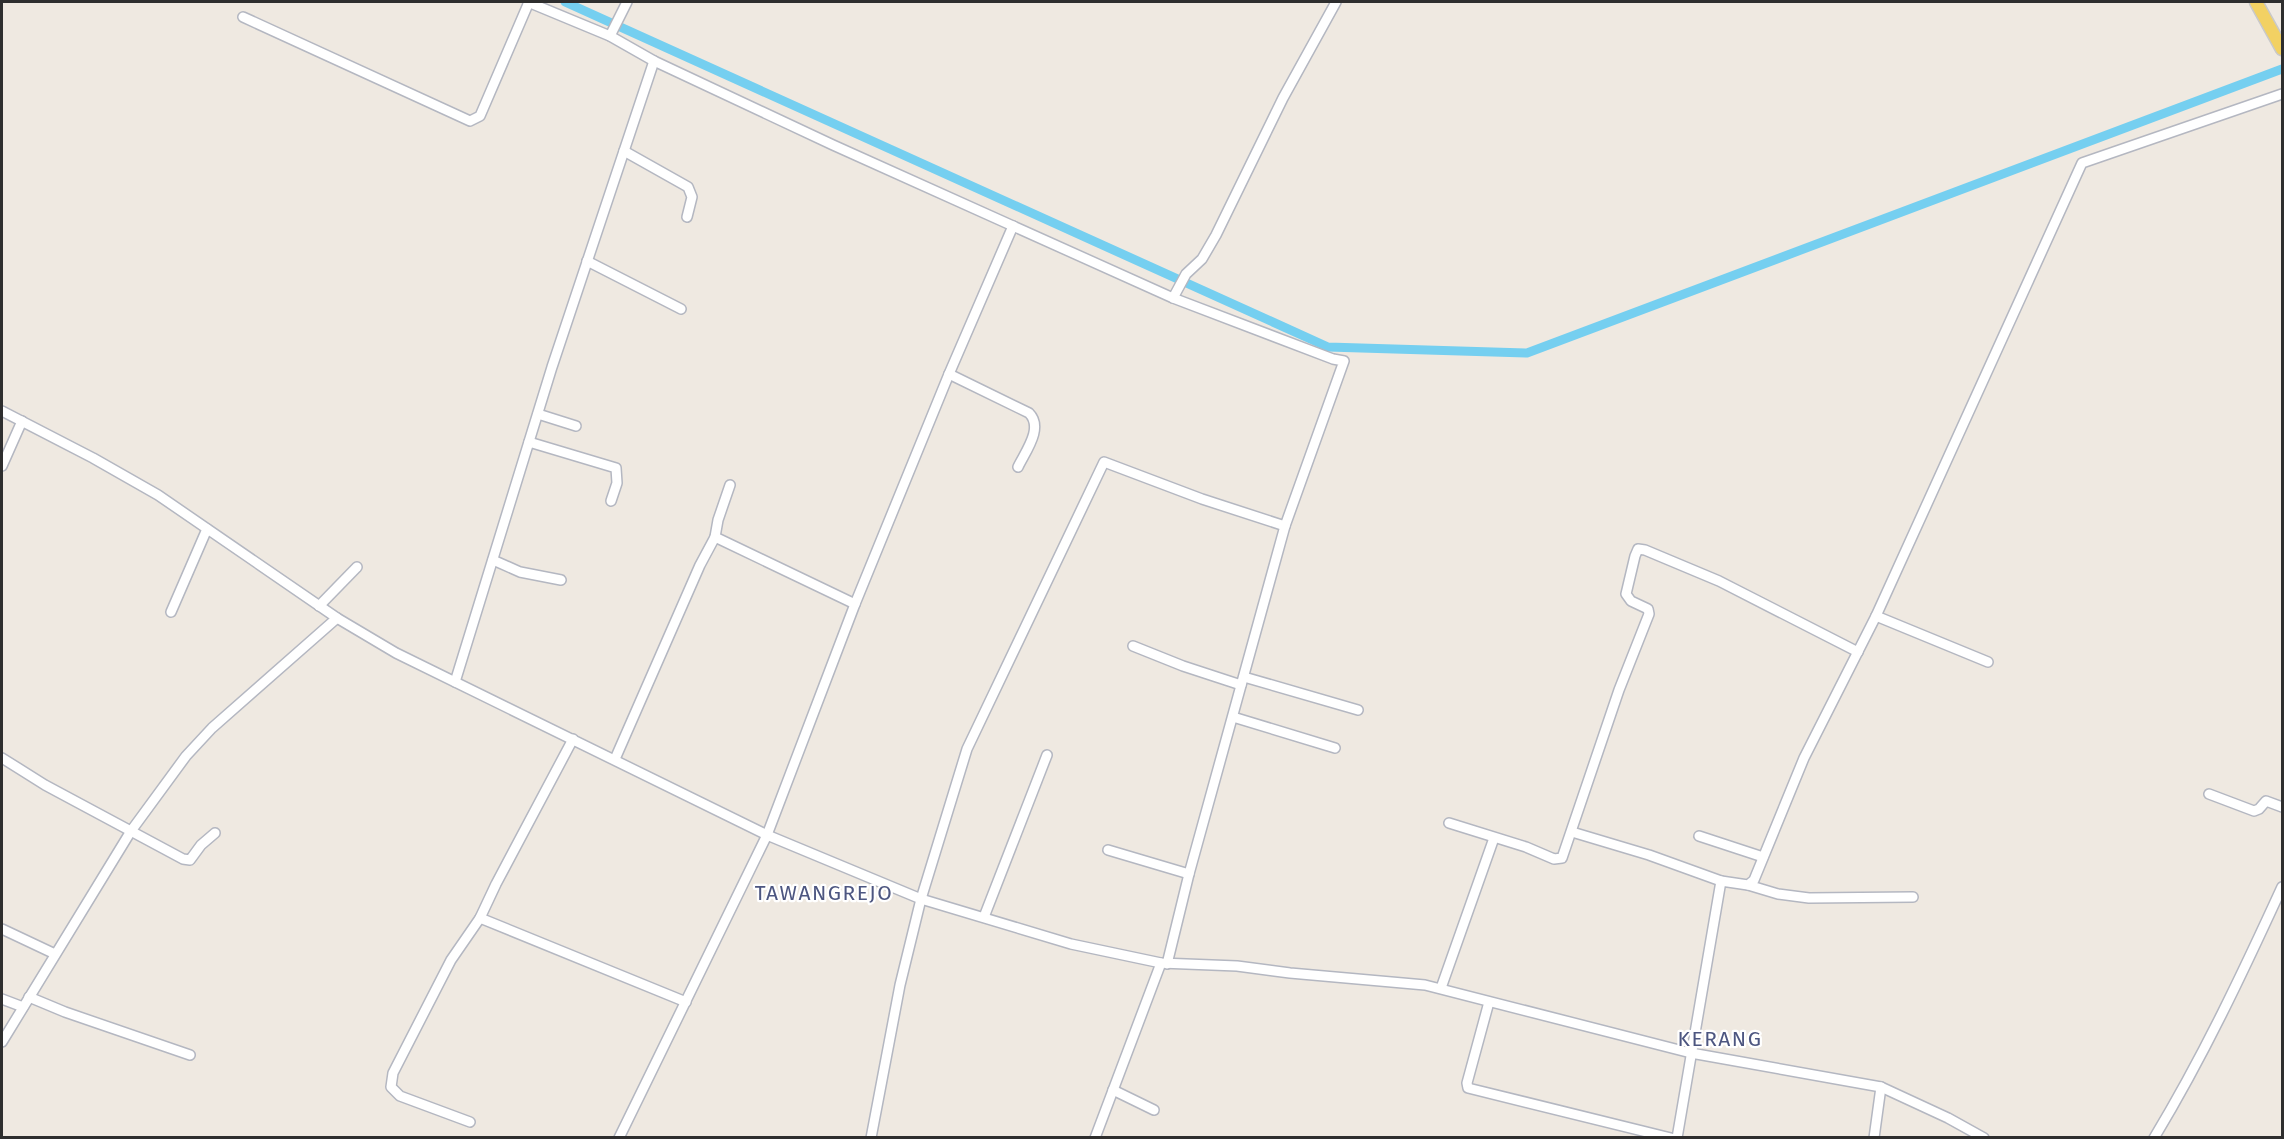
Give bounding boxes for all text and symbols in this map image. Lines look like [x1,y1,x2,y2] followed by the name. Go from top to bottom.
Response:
[755,880,893,906] district label: TAWANGREJO
[1678,1026,1762,1052] district label: KERANG

